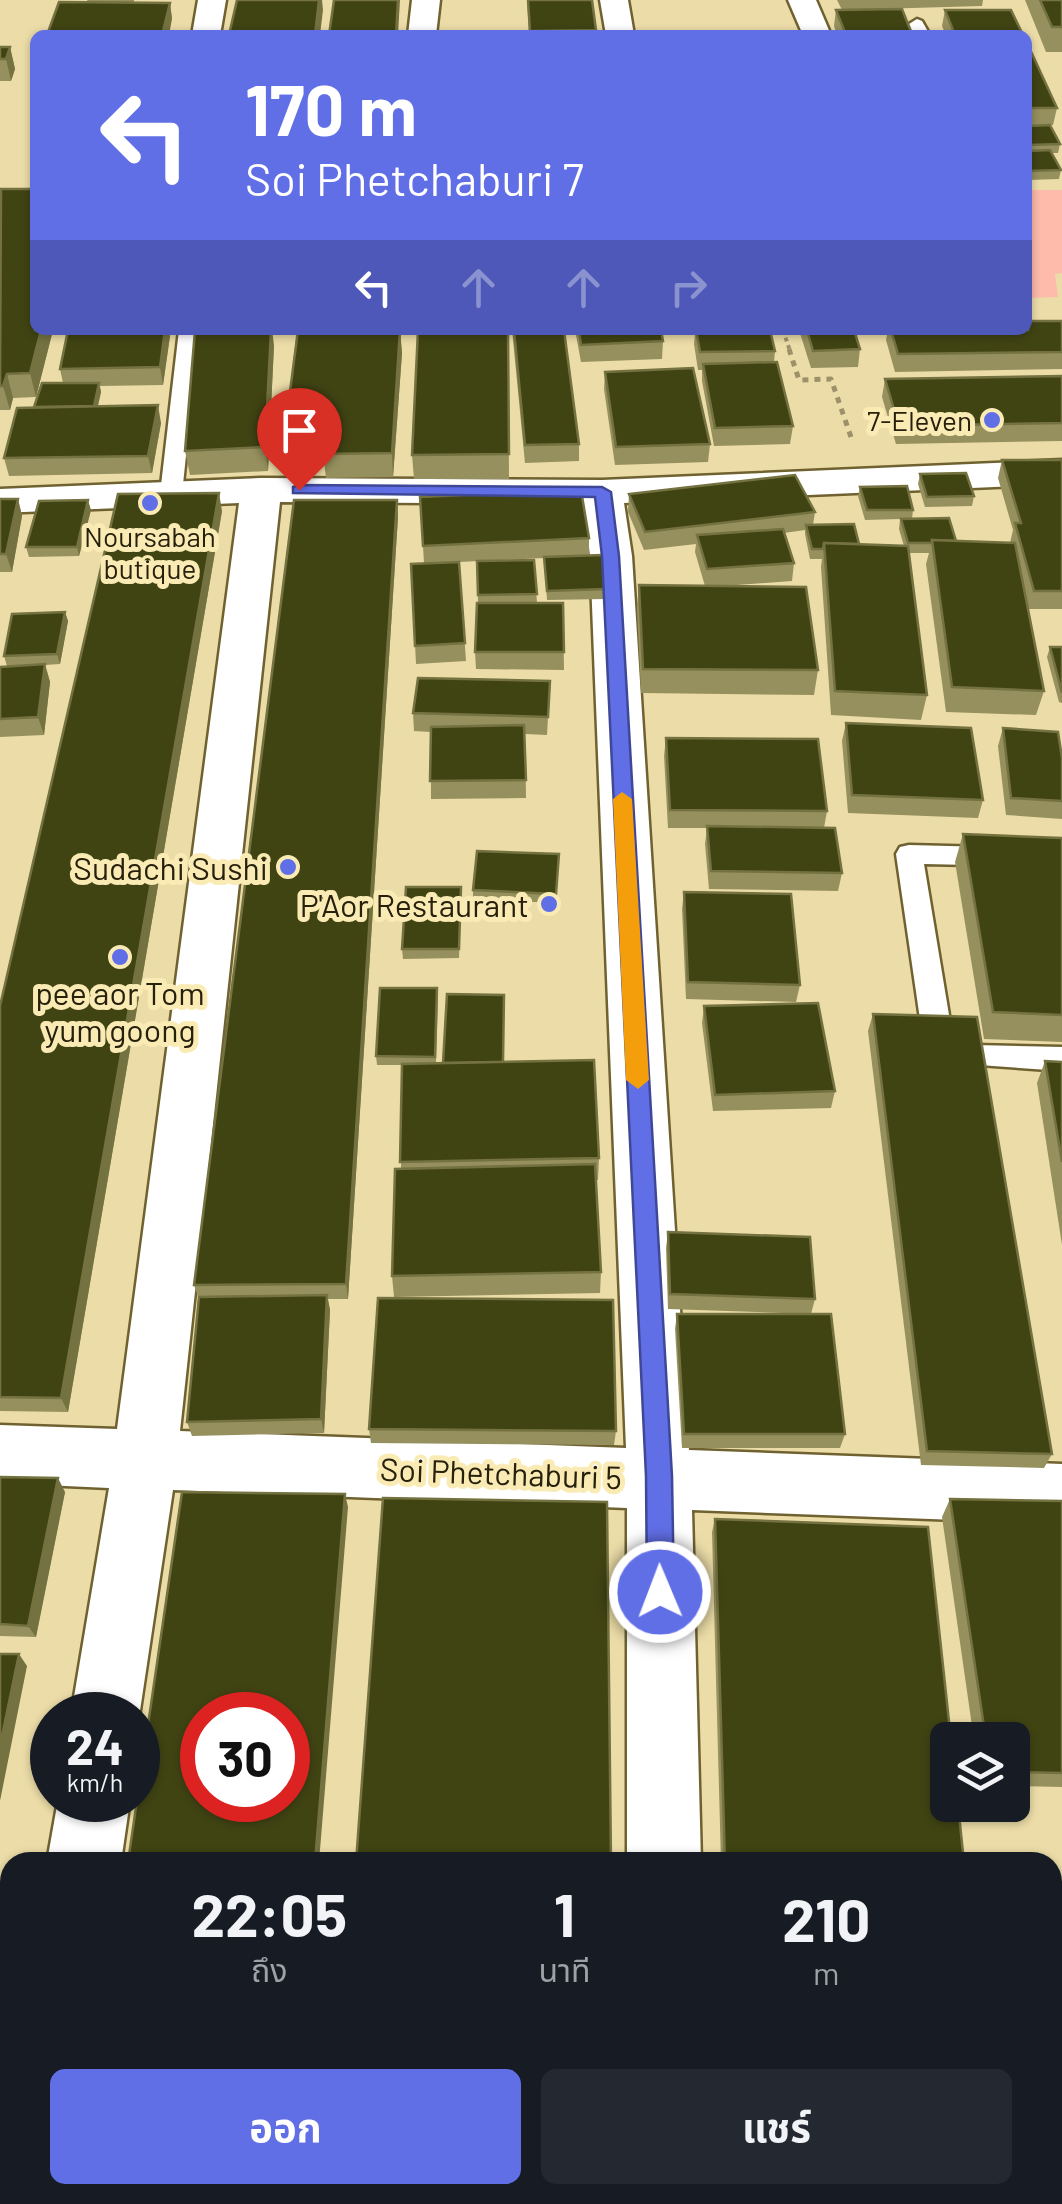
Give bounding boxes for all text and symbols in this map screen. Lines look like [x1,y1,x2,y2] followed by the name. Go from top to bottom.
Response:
[245,66,417,150] text: 170 m
[80,70,210,200] icon: left
[245,151,584,205] text: Soi Phetchaburi 7
[346,260,401,315] icon: left
[451,260,506,315] icon: ahead
[556,260,611,315] icon: ahead
[661,260,716,315] icon: right
[257,388,342,491] pin
[272,403,327,458] icon: arrive
[867,403,972,437] place label: 7-Eleven
[981,409,1003,431] marker: 7-Eleven
[139,492,161,514] marker: Noursabah butique
[84,519,216,585] place label: Noursabah butique
[73,848,268,886] place label: Sudachi Sushi
[277,856,299,878] marker: Sudachi Sushi
[300,885,529,923] place label: P'Aor Restaurant
[538,893,560,915] marker: P'Aor Restaurant
[109,946,131,968] marker: pee aor Tom yum goong
[35,973,205,1048] place label: pee aor Tom yum goong
[379,1449,623,1495] street label: Soi Phetchaburi 5
[608,1540,712,1644] position arrow
[180,1692,310,1822] speed limit sign: 30
[66,1715,124,1775] text: 24
[930,1722,1030,1822] map controls
[930,1722,1030,1822] button: layers
[67,1767,123,1797] text: km/h
[191,1877,347,1949] text: 22:05
[554,1877,575,1949] text: 1
[782,1882,871,1954] text: 210
[251,1950,287,1988] text: ถึง
[538,1950,590,1988] text: นาที
[813,1953,839,1991] text: m
[50,2069,521,2184] button: ออก
[541,2069,1012,2184] button: แชร์

